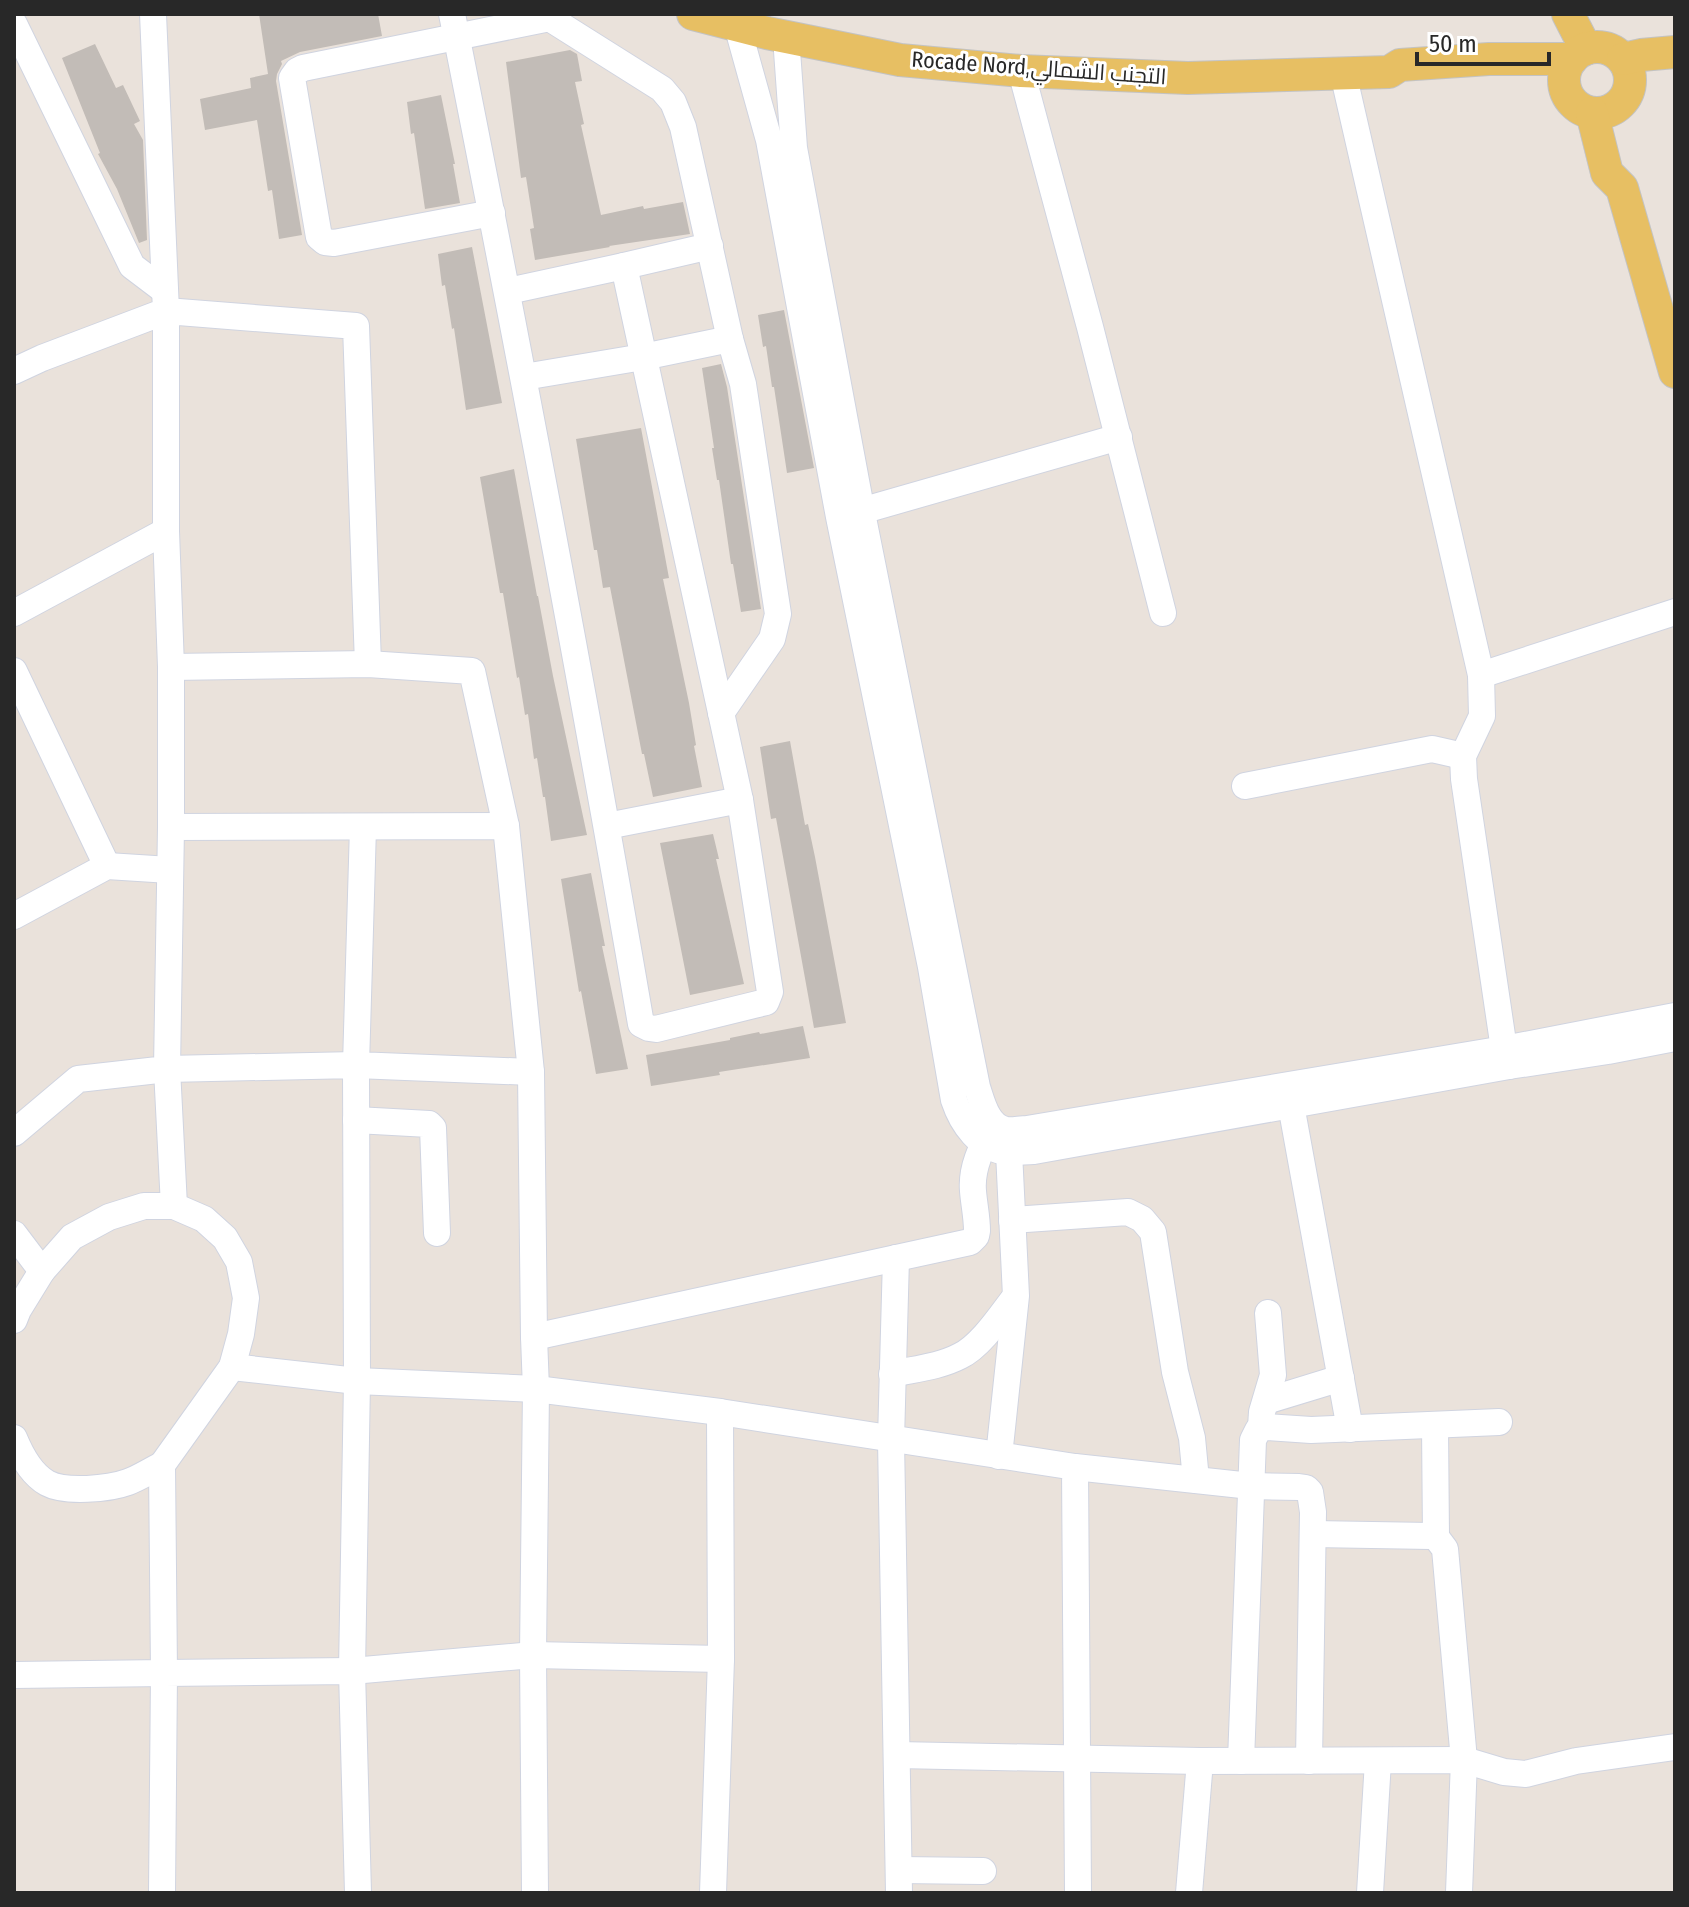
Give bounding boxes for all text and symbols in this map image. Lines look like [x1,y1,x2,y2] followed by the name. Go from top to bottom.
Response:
[1417,16,1549,66] scale bar
[1429,30,1477,58] text: 50 m
[910,46,1167,93] street label: Rocade Nord,التجنب الشمالي

